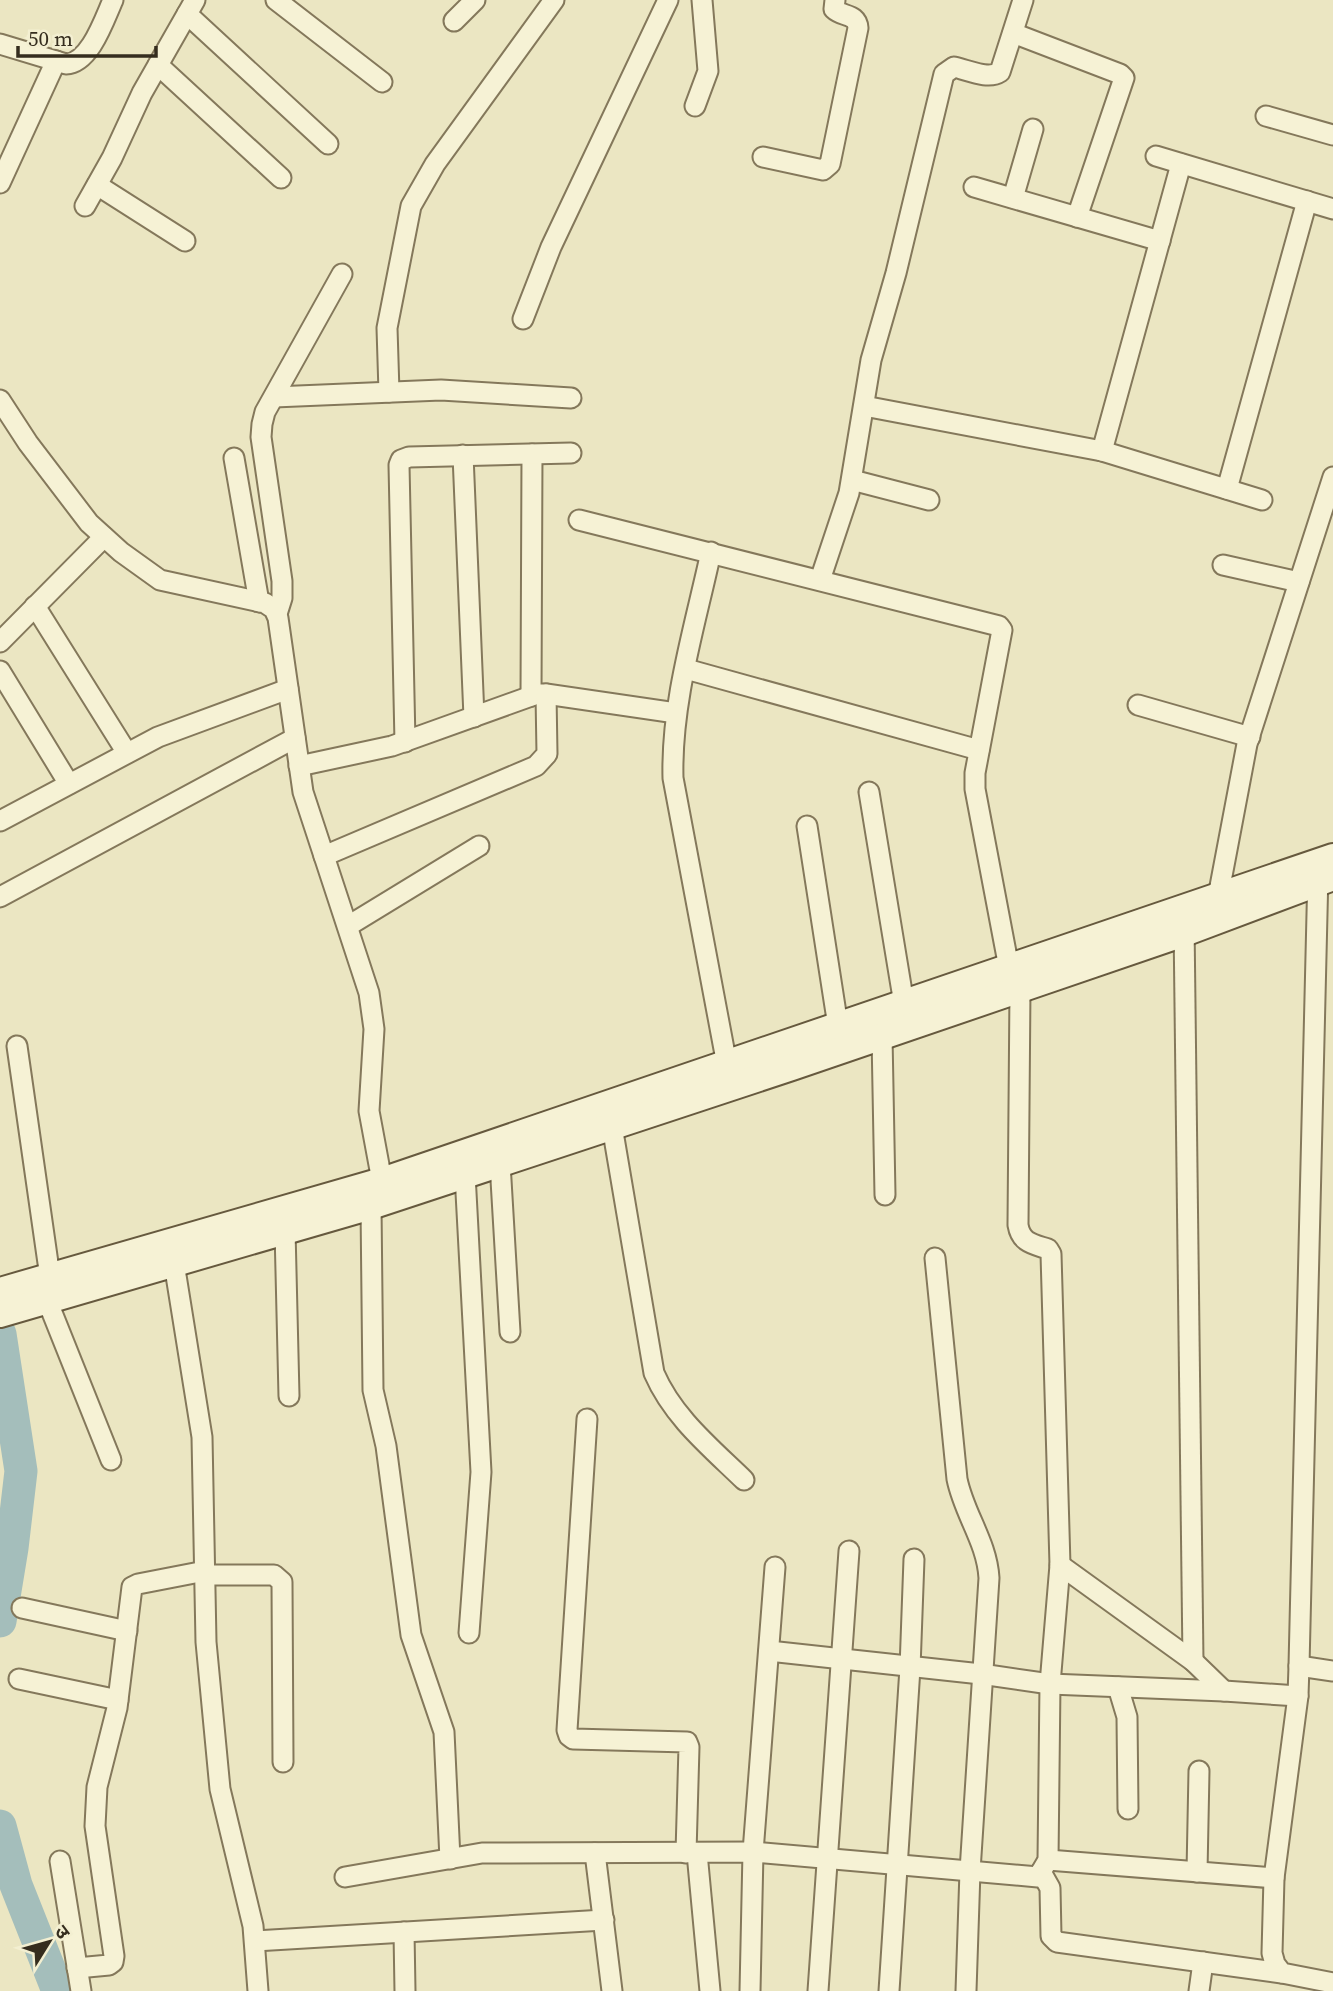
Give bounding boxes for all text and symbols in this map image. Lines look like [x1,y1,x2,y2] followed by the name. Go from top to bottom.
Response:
[18,14,156,58] scale bar
[28,24,73,53] text: 50 m
[14,1907,84,1977] north arrow
[49,1920,77,1945] text: उ

